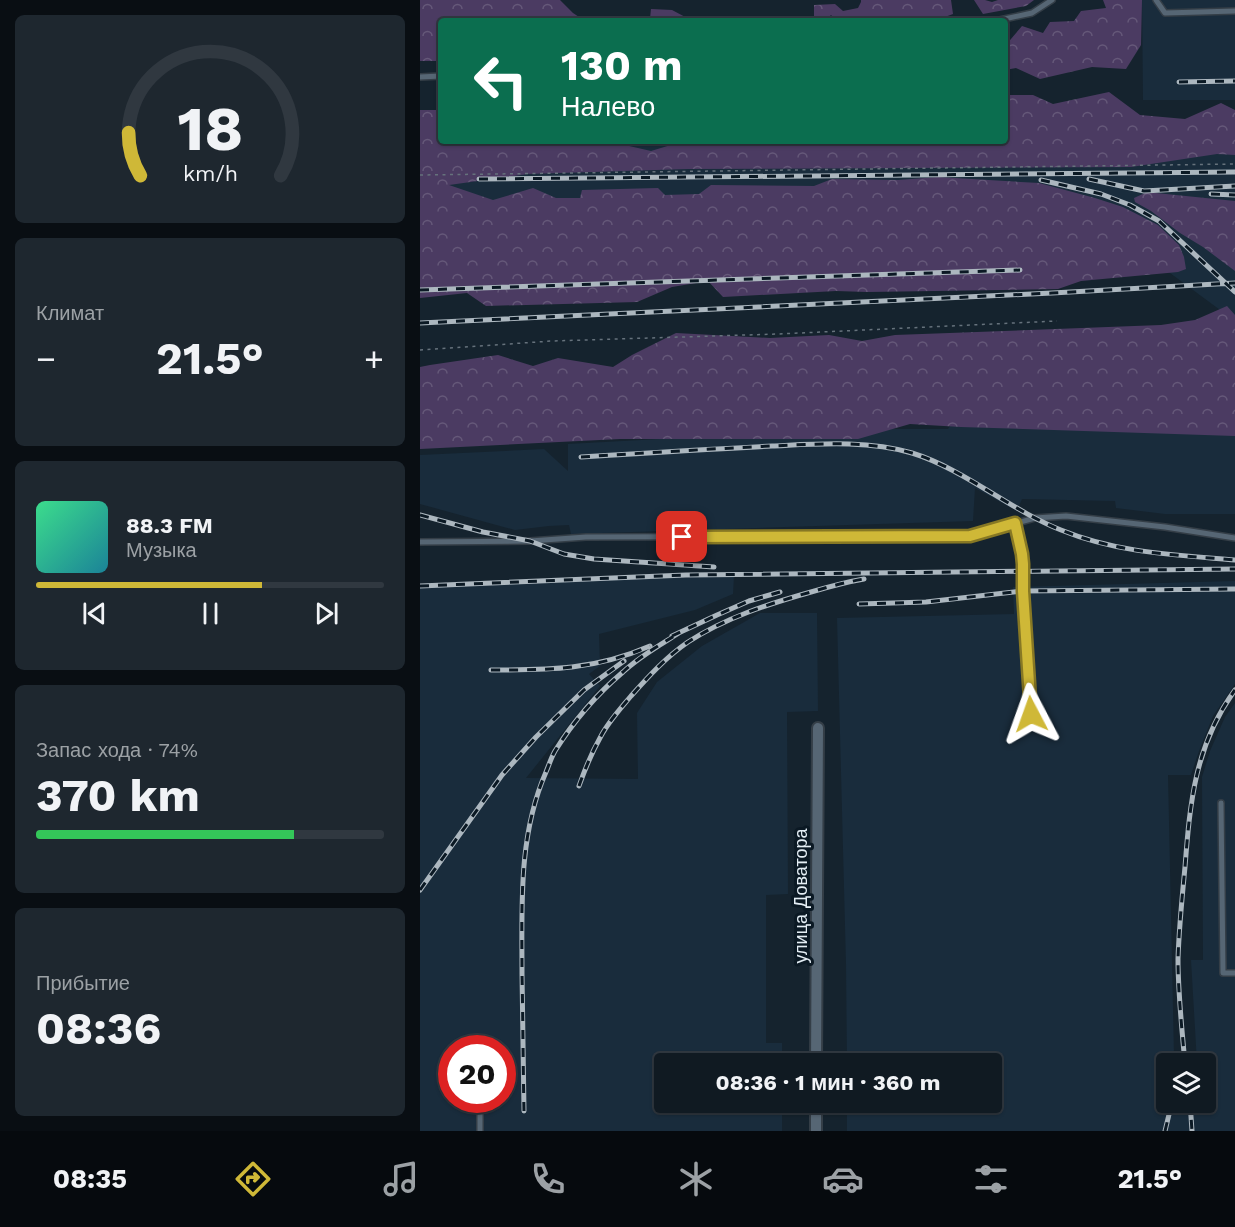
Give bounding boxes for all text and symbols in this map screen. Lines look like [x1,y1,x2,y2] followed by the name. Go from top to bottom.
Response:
[561,41,683,90] text: 130 m
[462,42,540,120] icon: left
[561,91,655,123] text: Налево
[177,92,243,165] text: 18
[182,161,238,186] text: km/h
[36,301,104,325] text: Климат
[156,332,264,385] text: 21.5°
[36,339,56,378] text: −
[364,339,384,378] text: +
[656,511,707,562] pin
[126,513,213,538] text: 88.3 FM
[665,520,698,553] icon: arrive
[126,538,197,562] text: Музыка
[78,597,111,630] icon: previous
[194,597,227,630] icon: pause
[310,597,343,630] icon: next
[999,682,1063,746] position arrow
[36,738,198,762] text: Запас хода · 74%
[36,769,200,822] text: 370 km
[790,827,811,964] street label: улица Доватора
[36,971,130,995] text: Прибытие
[36,1002,161,1055] text: 08:36
[438,1035,516,1113] speed limit sign: 20
[1156,1053,1216,1113] map controls
[1156,1053,1216,1113] button: layers
[716,1070,940,1095] text: 08:36 · 1 мин · 360 m
[232,1158,274,1200] icon: directions
[380,1158,422,1200] icon: music
[527,1158,569,1200] icon: phone
[675,1158,717,1200] icon: climate
[822,1158,864,1200] icon: car
[970,1158,1012,1200] icon: filters
[53,1163,127,1195] text: 08:35
[1117,1163,1182,1195] text: 21.5°

